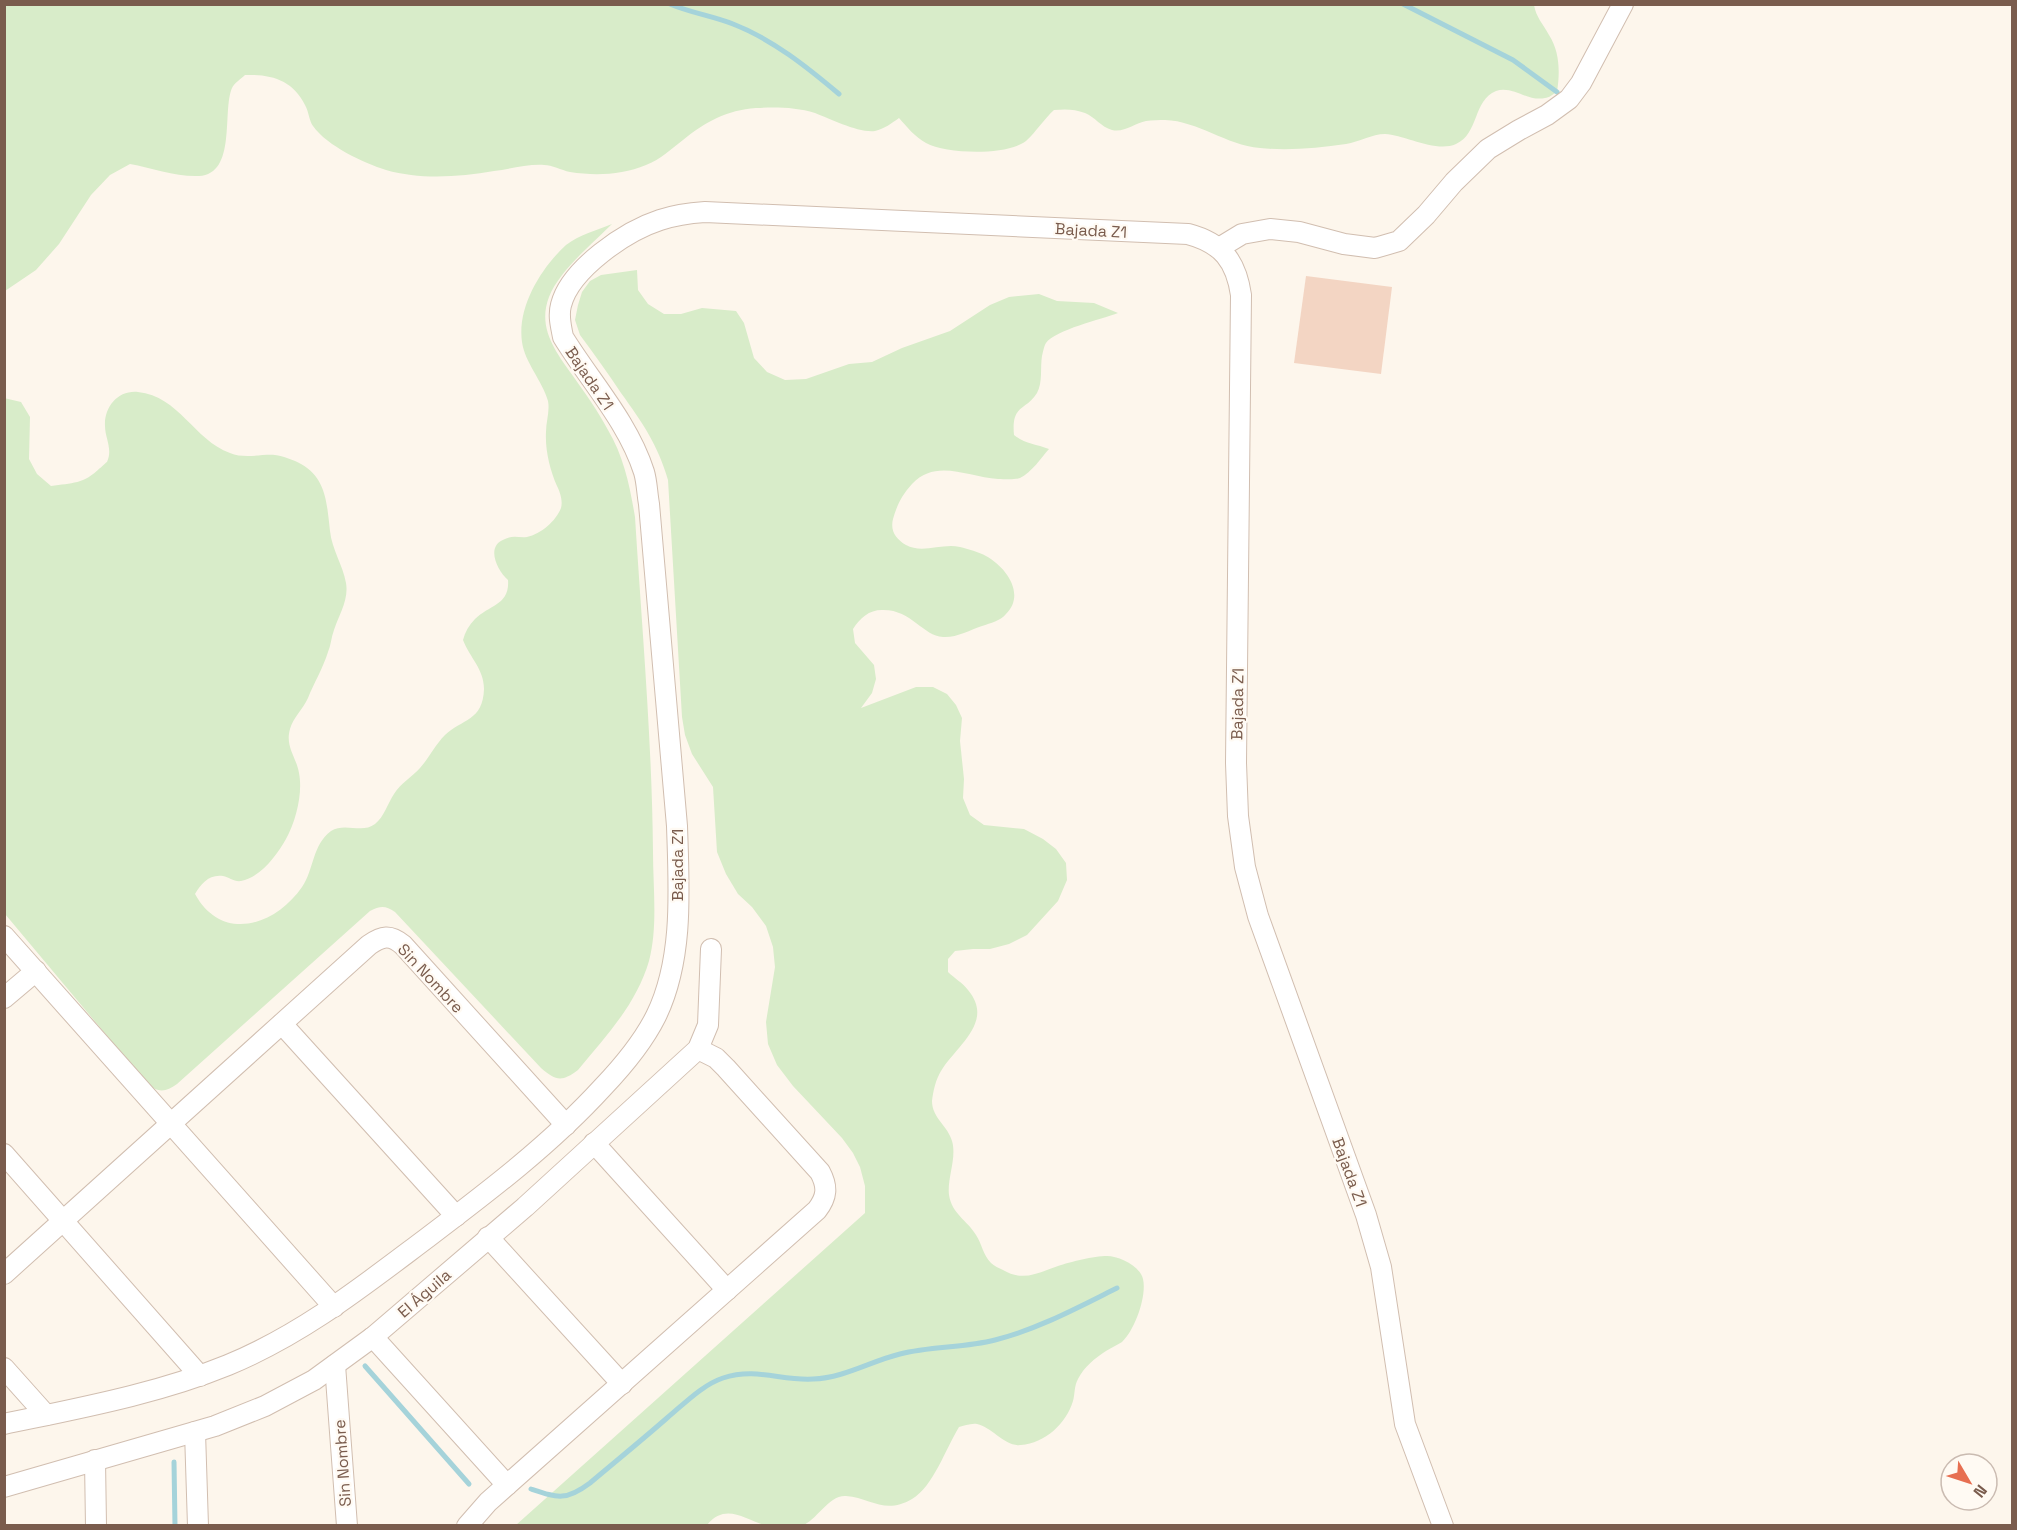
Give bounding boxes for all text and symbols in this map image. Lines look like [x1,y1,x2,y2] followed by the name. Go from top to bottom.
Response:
[1054,218,1128,243] street label: Bajada Z1
[561,342,618,414] street label: Bajada Z1
[1226,668,1249,740] street label: Bajada Z1
[667,829,688,901] street label: Bajada Z1
[393,939,468,1017] street label: Sin Nombre
[1327,1135,1372,1210] street label: Bajada Z1
[393,1264,455,1322] street label: El Águila
[329,1419,356,1507] street label: Sin Nombre
[1939,1452,1999,1512] north arrow
[1969,1480,1992,1502] text: N

